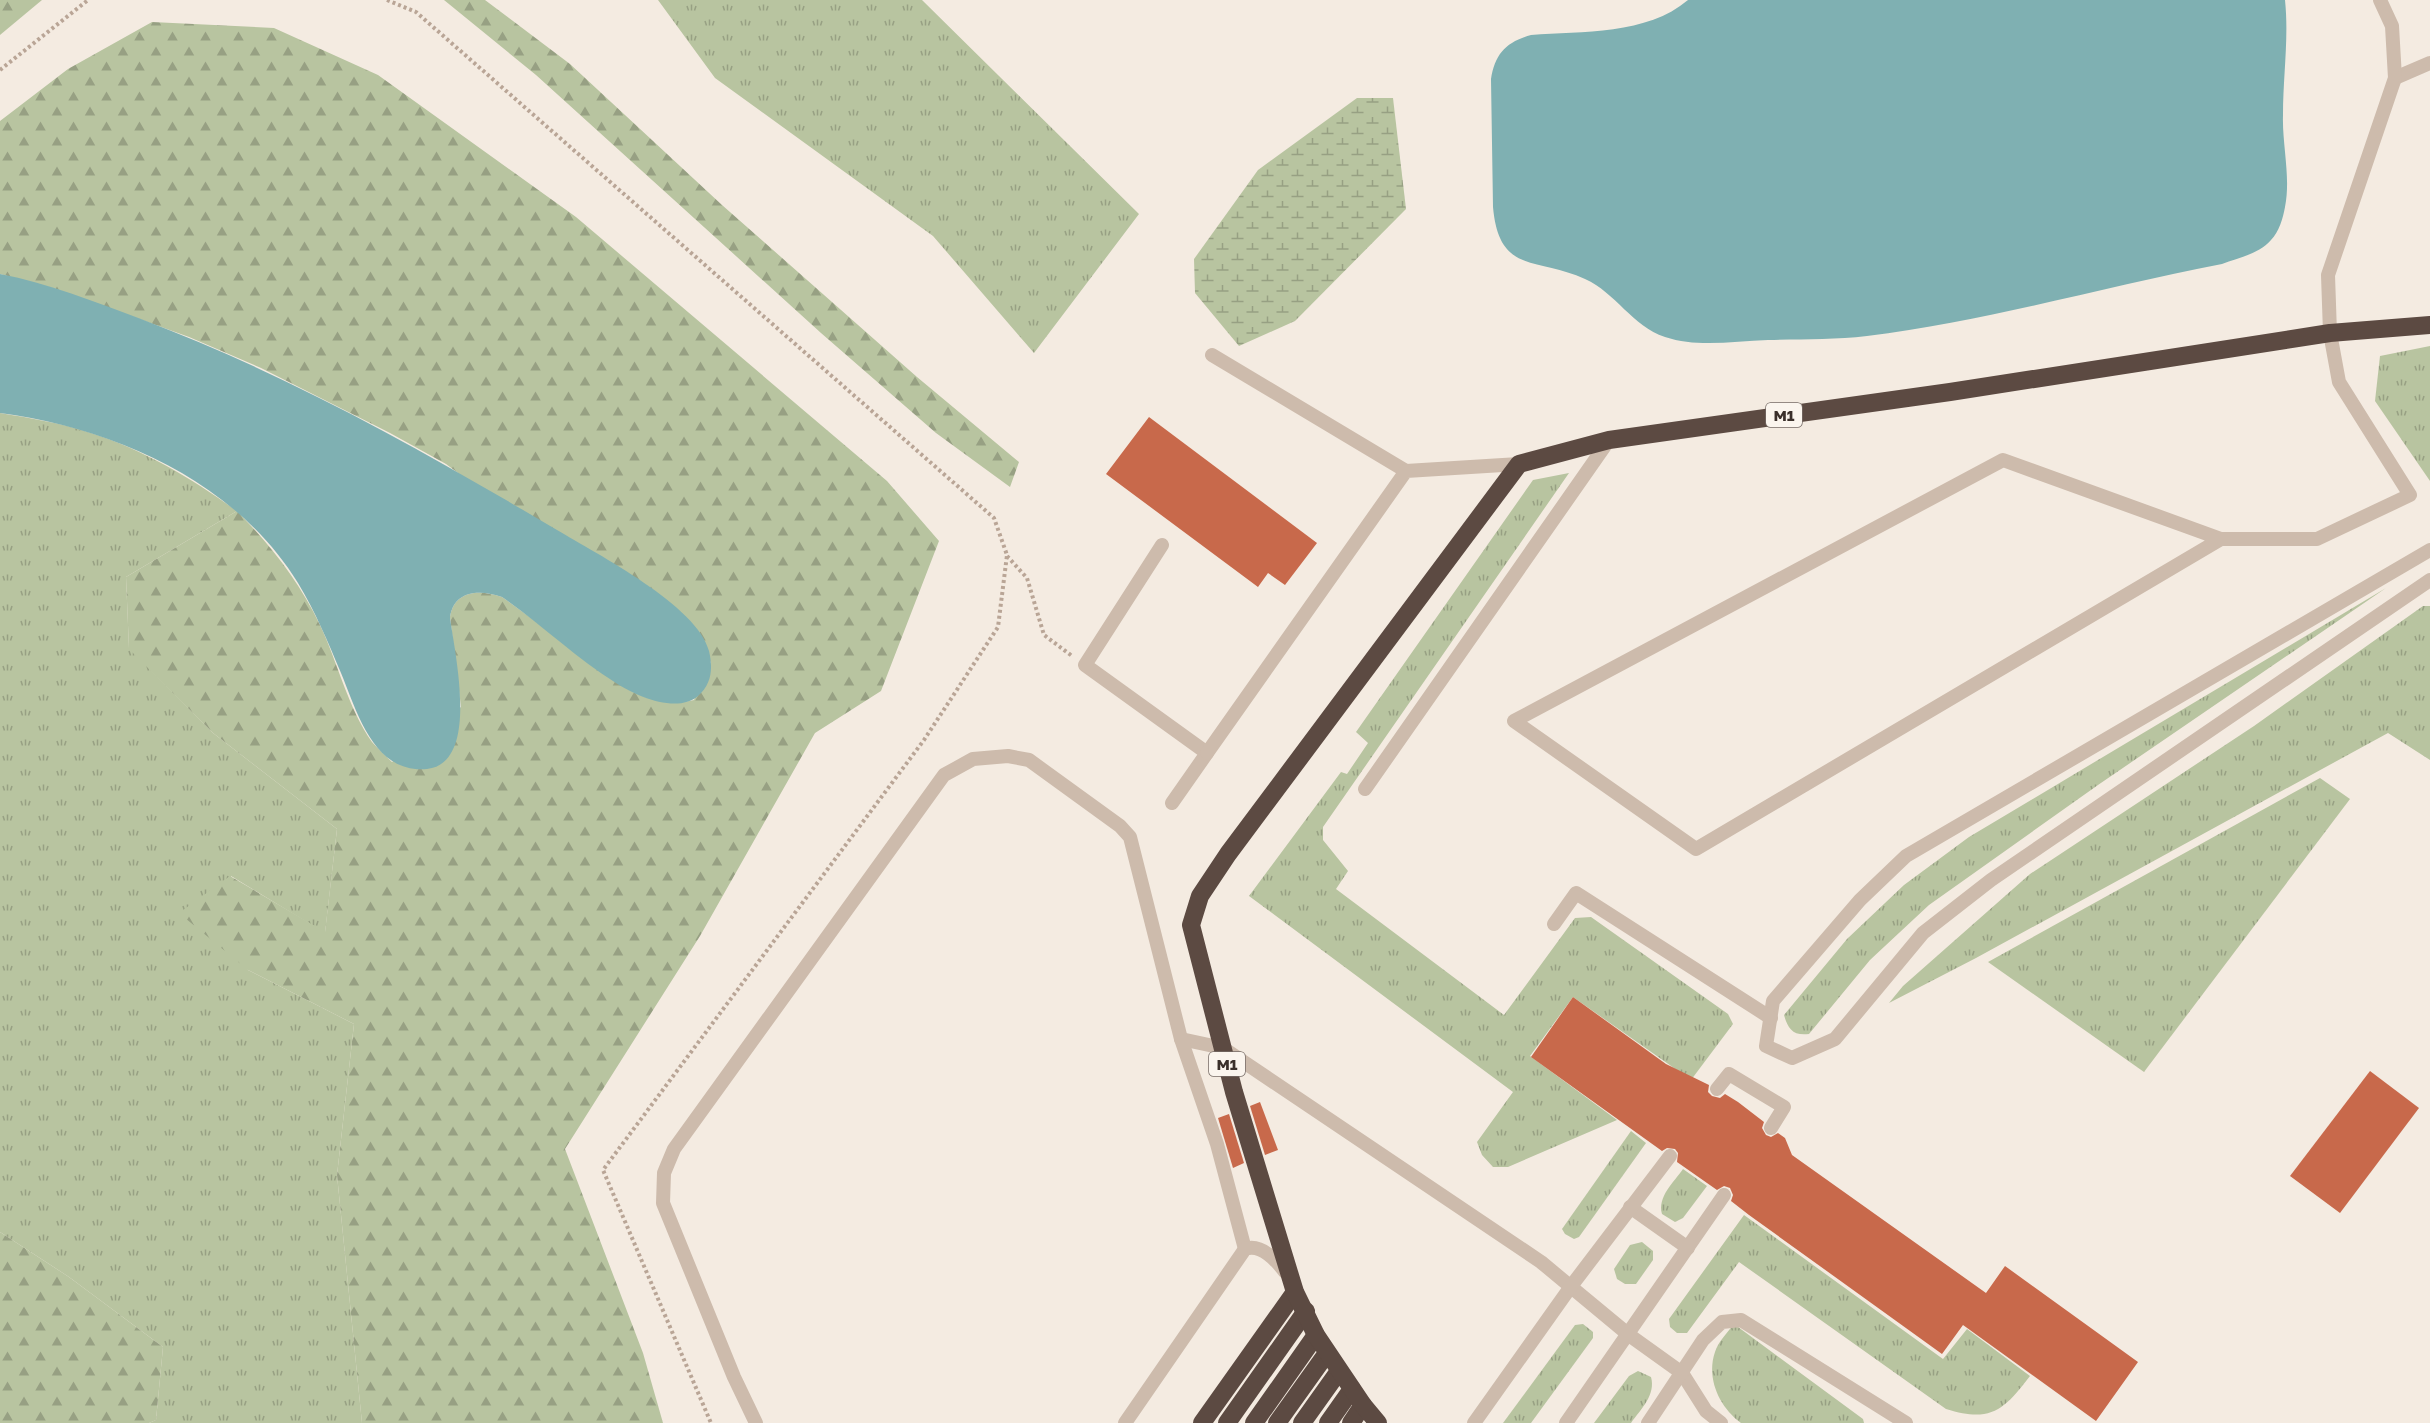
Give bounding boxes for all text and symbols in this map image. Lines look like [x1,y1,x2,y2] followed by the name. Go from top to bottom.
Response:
[1766,403,1802,427] road number: М1
[1209,1052,1245,1076] road number: М1

